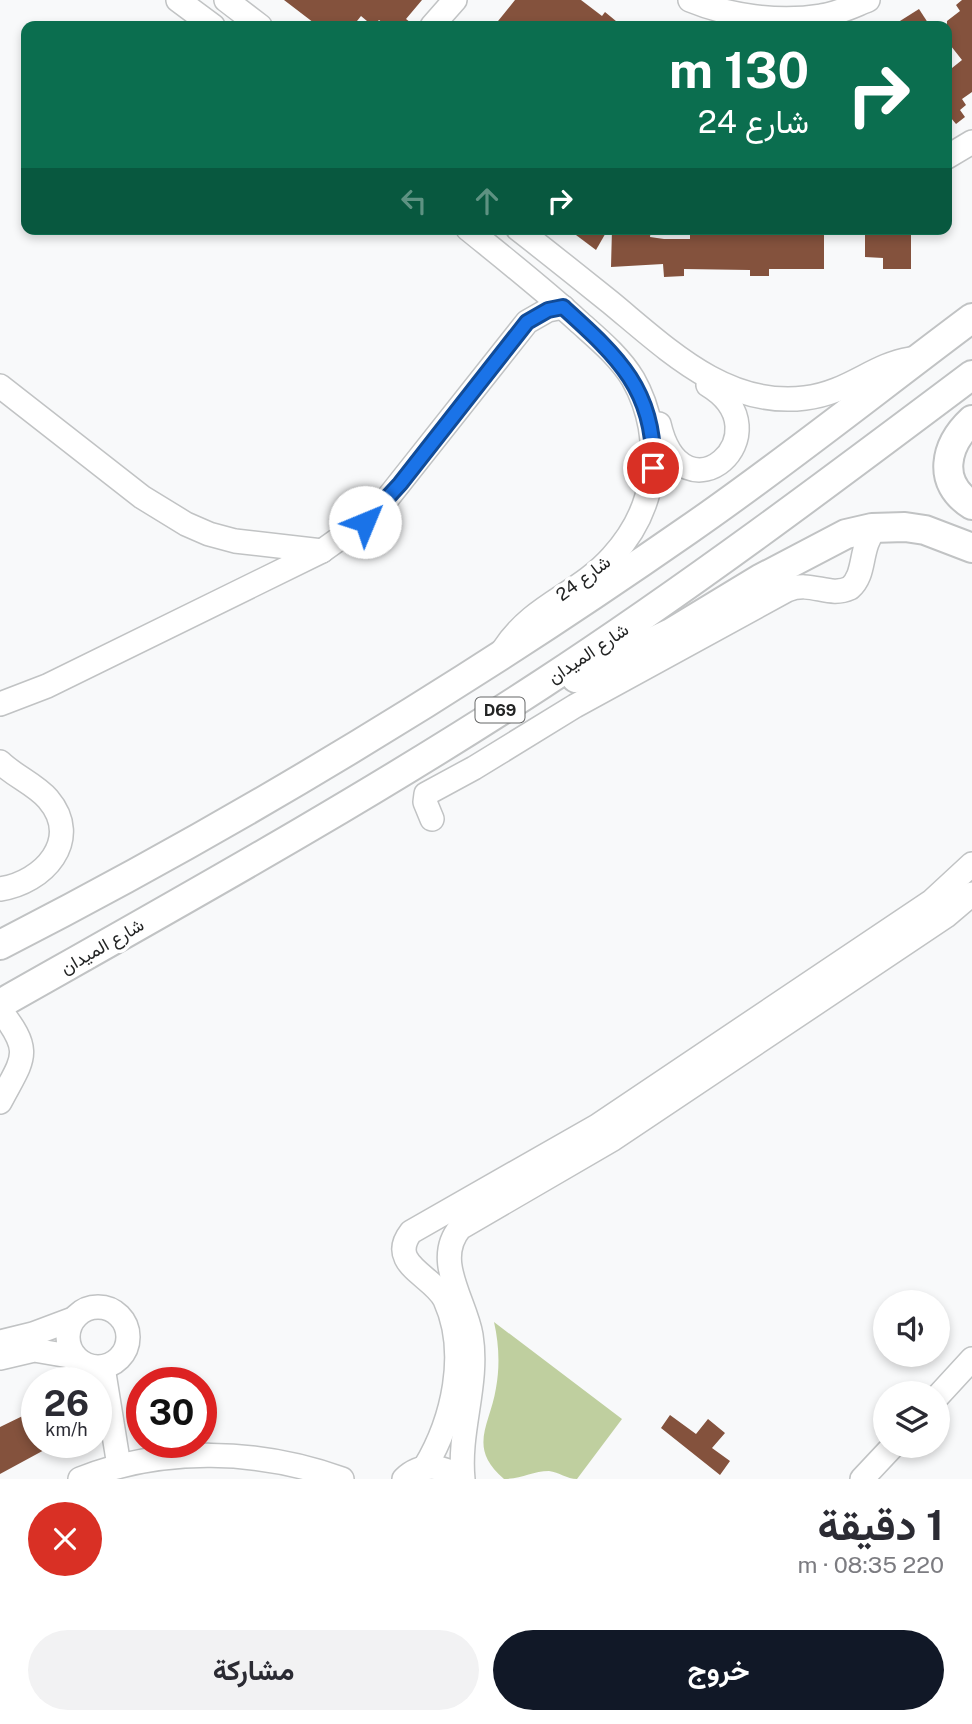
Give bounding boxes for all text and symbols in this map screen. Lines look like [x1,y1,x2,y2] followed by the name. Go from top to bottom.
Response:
[669,41,809,99] text: 130 m
[833,49,924,140] icon: right
[698,103,809,140] text: شارع 24
[395,182,433,220] icon: left
[468,182,506,220] icon: ahead
[541,182,579,220] icon: right
[623,438,683,498] pin
[634,449,672,487] icon: arrive
[328,485,402,559] position arrow
[552,551,616,607] street label: شارع 24
[544,618,633,689] street label: شارع الميدان
[476,698,524,722] road number: D69
[57,914,148,980] street label: شارع الميدان
[873,1290,950,1458] map controls
[873,1290,950,1367] button: sound
[126,1367,217,1458] speed limit sign: 30
[873,1381,950,1458] button: layers
[44,1383,89,1424] text: 26
[45,1419,88,1440] text: km/h
[818,1500,944,1549] text: 1 دقيقة
[28,1502,102,1576] button: close
[797,1551,944,1578] text: 220 m · 08:35
[28,1630,479,1710] button: مشاركة
[493,1630,944,1710] button: خروج

